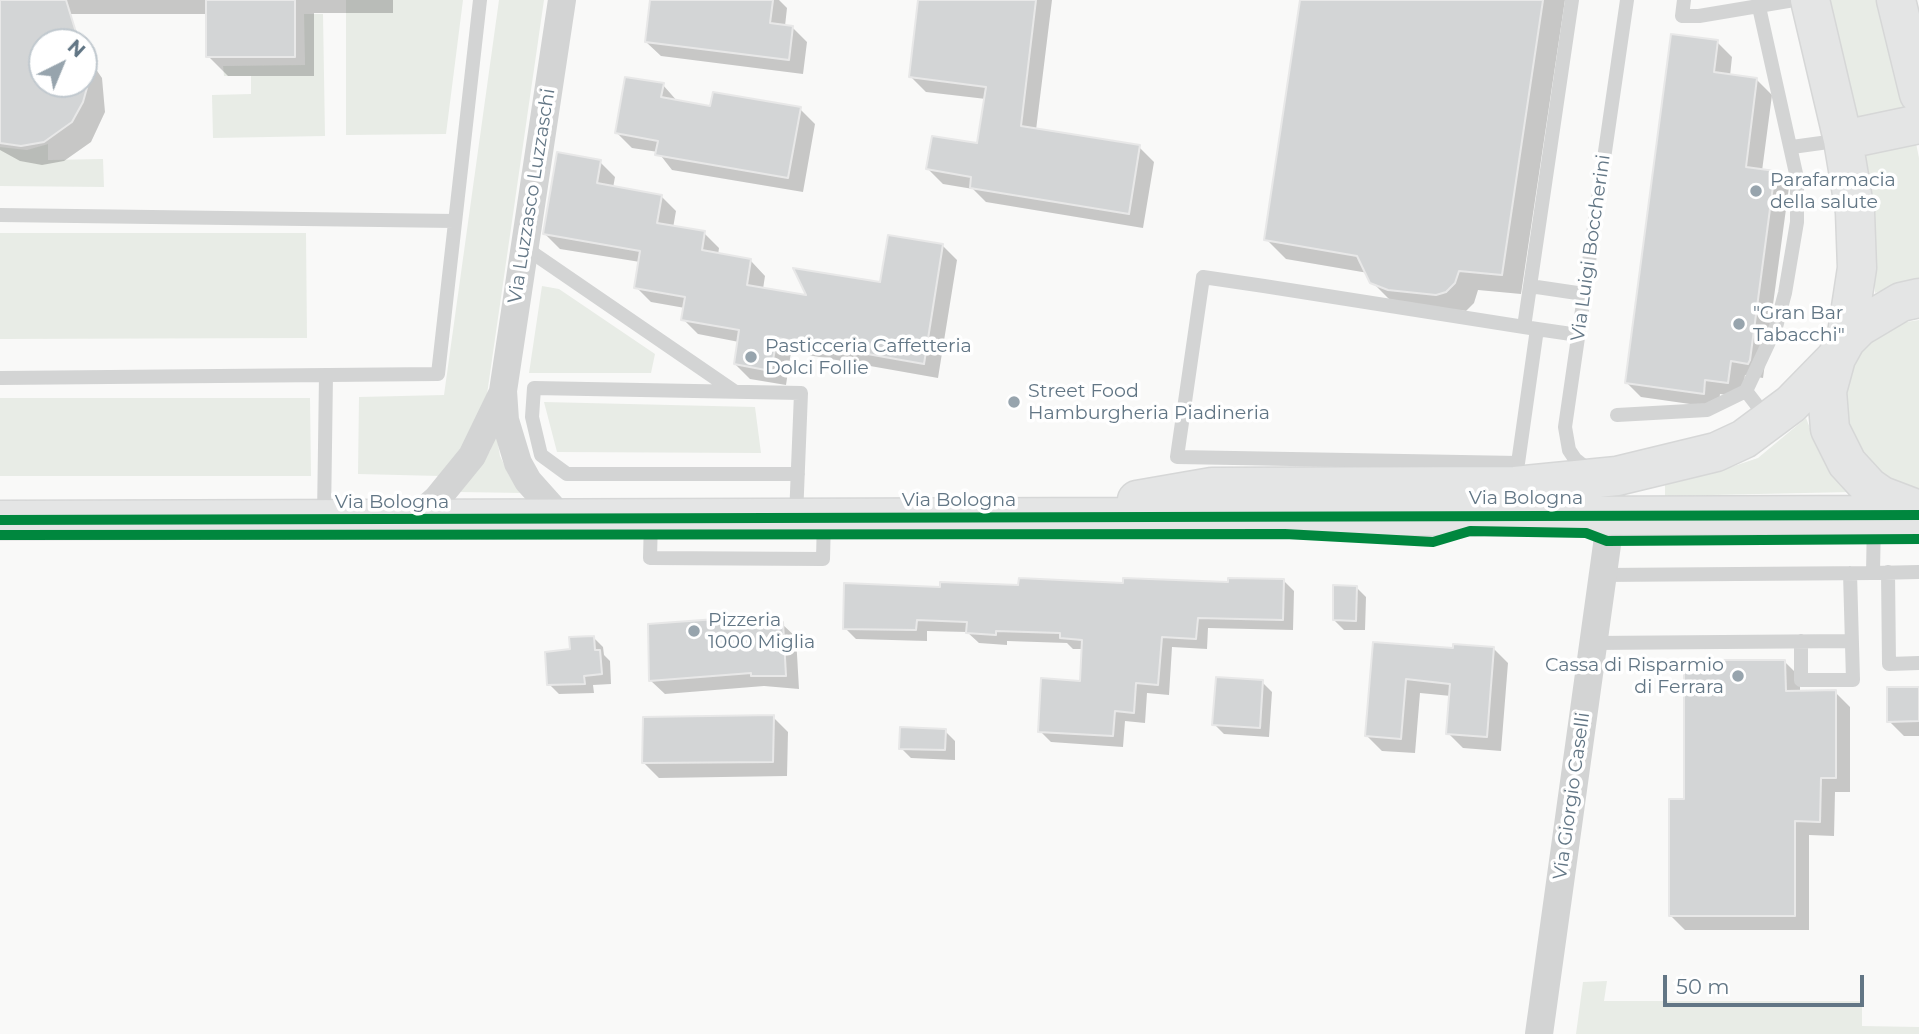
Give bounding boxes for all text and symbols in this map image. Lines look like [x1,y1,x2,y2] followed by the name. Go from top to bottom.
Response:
[28,28,98,98] north arrow
[63,35,90,62] text: N
[504,87,560,305] street label: Via Luzzasco Luzzaschi
[1567,153,1615,343] street label: Via Luigi Boccherini
[1770,169,1896,213] place label: Parafarmacia della salute
[1748,183,1764,199] marker: Parafarmacia della salute
[1753,302,1845,346] place label: "Gran Bar Tabacchi"
[1731,316,1747,332] marker: "Gran Bar Tabacchi"
[765,335,972,379] place label: Pasticceria Caffetteria Dolci Follie
[743,349,759,365] marker: Pasticceria Caffetteria Dolci Follie
[1028,380,1270,424] place label: Street Food Hamburgheria Piadineria
[1006,394,1022,410] marker: Street Food Hamburgheria Piadineria
[1469,487,1583,509] street label: Via Bologna
[902,489,1016,511] street label: Via Bologna
[335,491,449,513] street label: Via Bologna
[708,609,815,653] place label: Pizzeria 1000 Miglia
[686,623,702,639] marker: Pizzeria 1000 Miglia
[1545,654,1724,698] place label: Cassa di Risparmio di Ferrara
[1730,668,1746,684] marker: Cassa di Risparmio di Ferrara
[1549,711,1595,881] street label: Via Giorgio Caselli
[1667,960,1868,1004] scale bar
[1676,974,1730,999] text: 50 m

